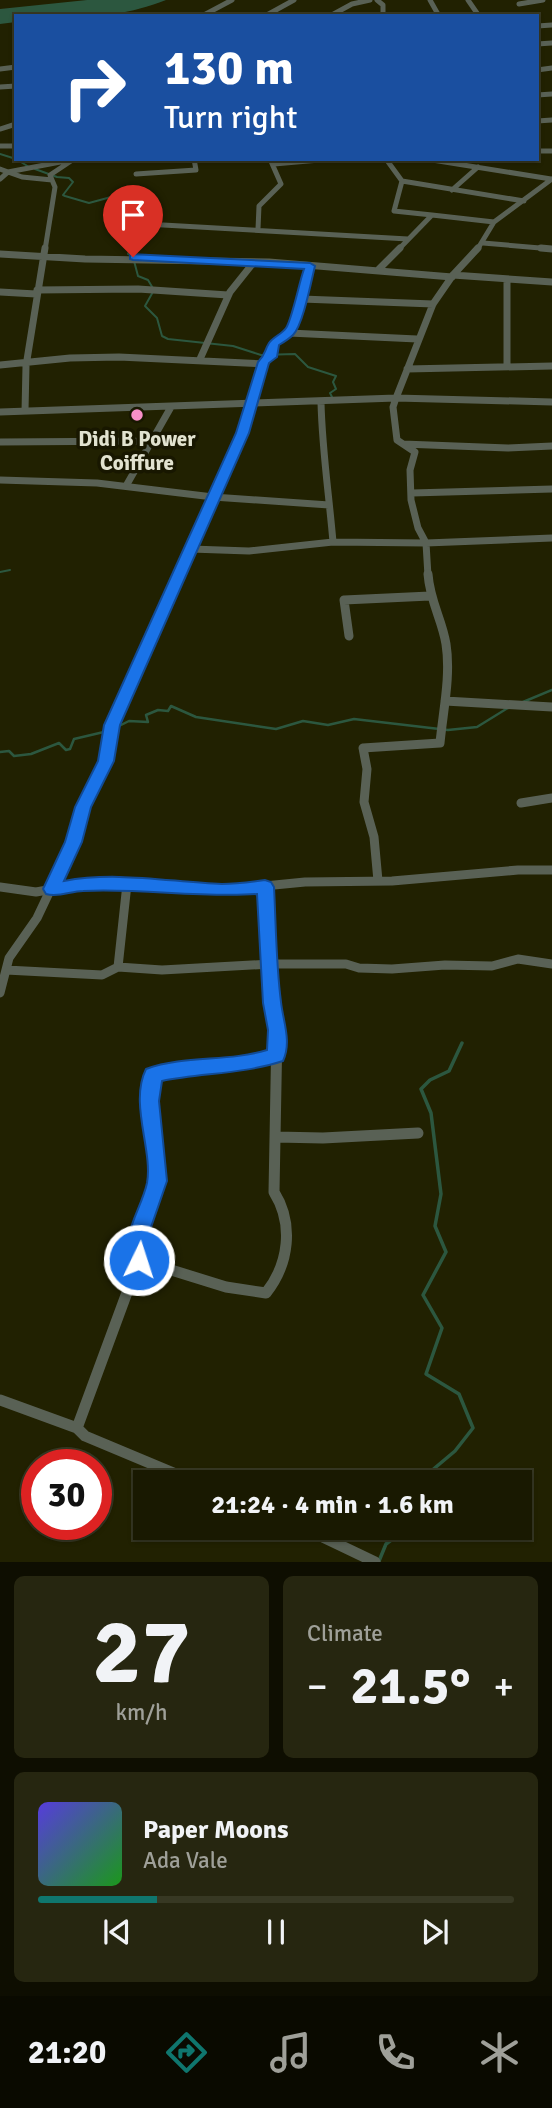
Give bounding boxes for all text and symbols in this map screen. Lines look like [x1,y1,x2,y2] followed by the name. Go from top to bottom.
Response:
[164,38,294,98] text: 130 m
[49,42,140,133] icon: right
[164,98,297,137] text: Turn right
[103,185,163,257] pin
[114,196,152,234] icon: arrive
[129,407,145,423] marker: Didi B Power Coiffure
[78,426,196,476] place label: Didi B Power Coiffure
[102,1223,176,1297] position arrow
[21,1449,112,1540] speed limit sign: 30
[211,1489,454,1521] text: 21:24 · 4 min · 1.6 km
[92,1596,191,1709] text: 27
[307,1619,383,1648] text: Climate
[351,1654,470,1718] text: 21.5°
[307,1663,328,1710] text: −
[493,1663,514,1710] text: +
[115,1698,168,1727] text: km/h
[143,1814,289,1846] text: Paper Moons
[143,1846,228,1875] text: Ada Vale
[98,1913,136,1951] icon: previous
[257,1913,295,1951] icon: pause
[416,1913,454,1951] icon: next
[162,2028,211,2077] icon: directions
[266,2028,315,2077] icon: music
[371,2028,420,2077] icon: phone
[475,2028,524,2077] icon: climate
[28,2033,106,2072] text: 21:20

